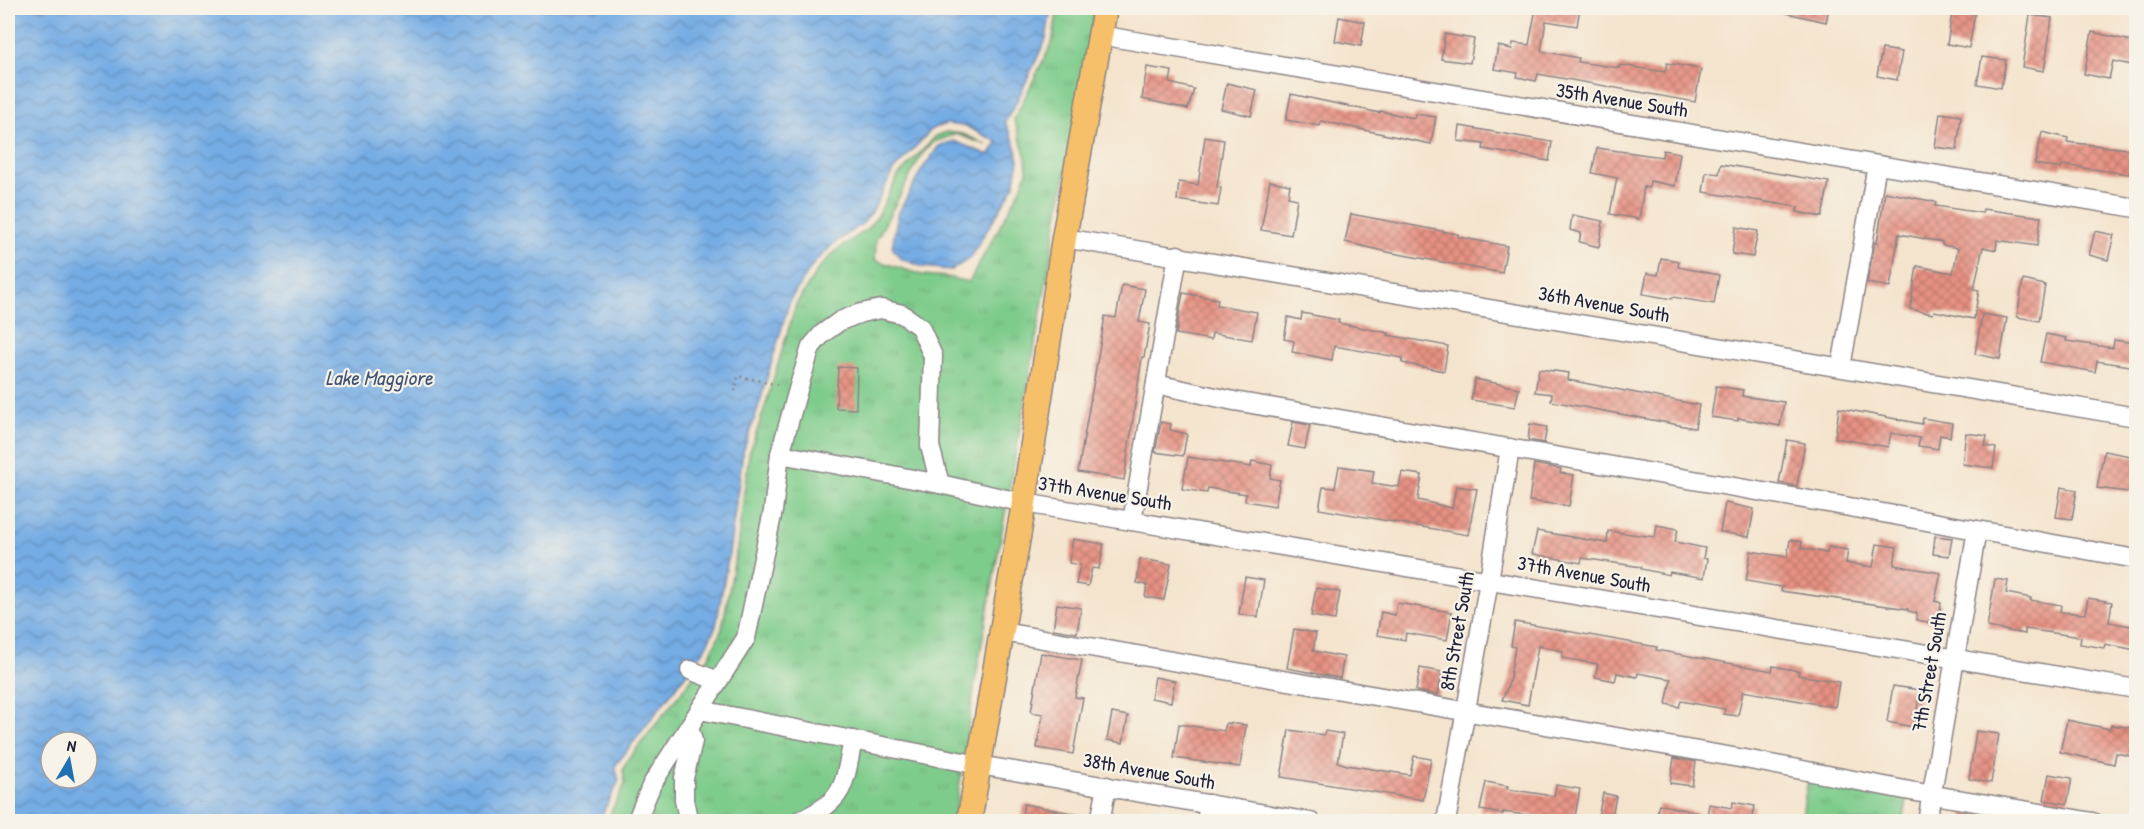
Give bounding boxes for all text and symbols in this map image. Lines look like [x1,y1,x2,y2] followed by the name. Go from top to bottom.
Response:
[1554,76,1690,123] street label: 35th Avenue South
[1536,279,1672,328] street label: 36th Avenue South
[326,363,434,392] water label: Lake Maggiore
[1036,469,1174,516] street label: 37th Avenue South
[1515,549,1653,598] street label: 37th Avenue South
[1433,569,1480,692] street label: 8th Street South
[1905,610,1952,734] street label: 7th Street South
[39,730,99,790] north arrow
[66,734,78,757] text: N
[1081,746,1217,795] street label: 38th Avenue South

